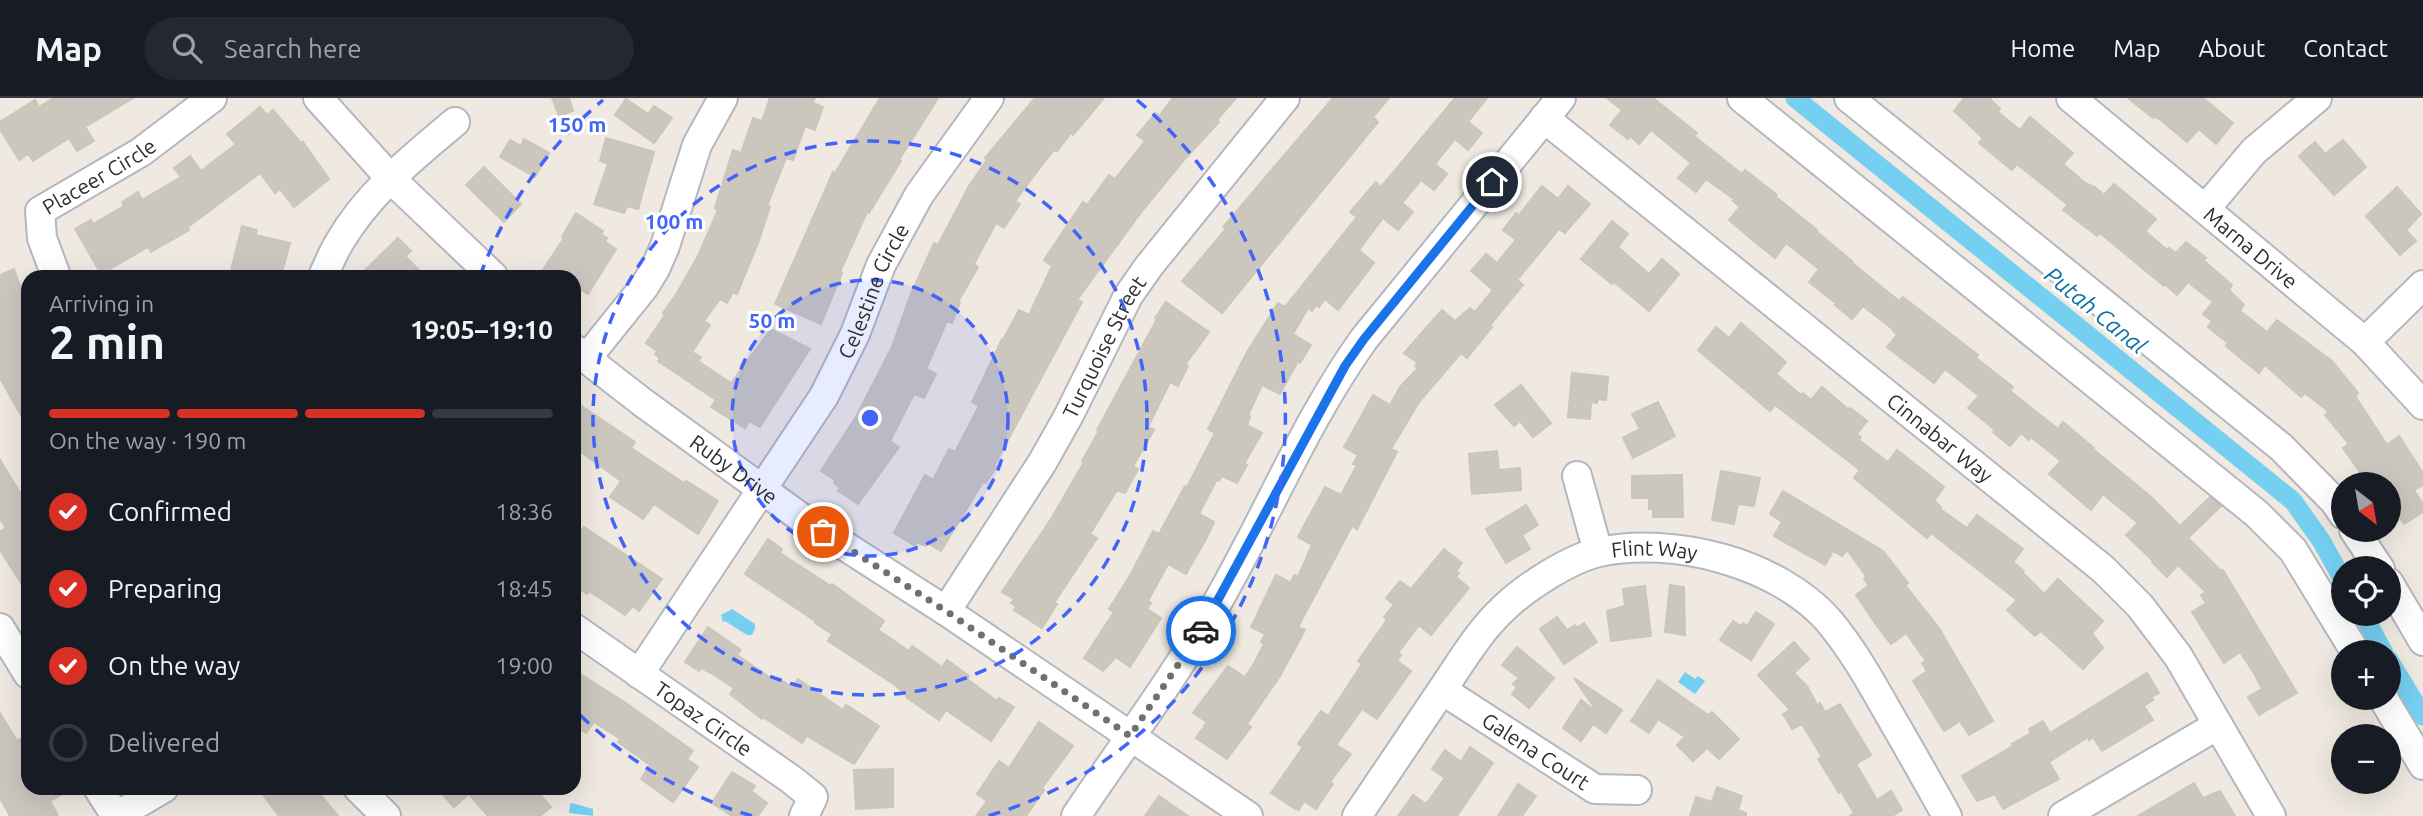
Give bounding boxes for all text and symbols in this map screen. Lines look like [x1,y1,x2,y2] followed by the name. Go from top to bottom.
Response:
[144,17,634,80] search box
[168,29,206,67] icon: search
[35,30,102,67] text: Map
[224,34,362,63] text: Search here
[2010,35,2075,62] text: Home
[2113,35,2160,62] text: Map
[2198,35,2265,62] text: About
[2303,35,2388,62] text: Contact
[548,112,606,136] text: 150 m
[38,133,160,219] street label: Placeer Circle
[1462,152,1522,212] pin
[1473,163,1511,201] icon: home
[2199,202,2303,293] street label: Marna Drive
[645,209,703,233] text: 100 m
[833,219,913,363] street label: Celestine Circle
[2040,262,2152,359] water label: Putah Canal
[1057,271,1151,422] street label: Turquoise Street
[49,291,154,316] text: Arriving in
[749,308,795,332] text: 50 m
[410,315,553,344] text: 19:05–19:10
[49,316,165,368] text: 2 min
[1883,388,1998,487] street label: Cinnabar Way
[858,406,882,430] centre of rings
[49,428,246,453] text: On the way · 190 m
[686,429,782,509] street label: Ruby Drive
[2331,472,2401,542] north arrow
[2331,472,2401,794] map controls
[49,493,87,531] icon: check
[108,497,232,526] text: Confirmed
[495,499,553,524] text: 18:36
[793,502,853,562] pin
[804,513,842,551] icon: bag
[1610,535,1700,564] street label: Flint Way
[2331,556,2401,626] button: locate
[49,570,87,608] icon: check
[108,574,222,603] text: Preparing
[495,576,553,601] text: 18:45
[1166,596,1236,666] courier
[1182,612,1220,650] icon: car
[2331,640,2401,710] button: +
[49,647,87,685] icon: check
[108,651,240,680] text: On the way
[495,653,553,678] text: 19:00
[650,676,757,761] street label: Topaz Circle
[1478,707,1594,794] street label: Galena Court
[2331,724,2401,794] button: −
[108,728,220,757] text: Delivered

